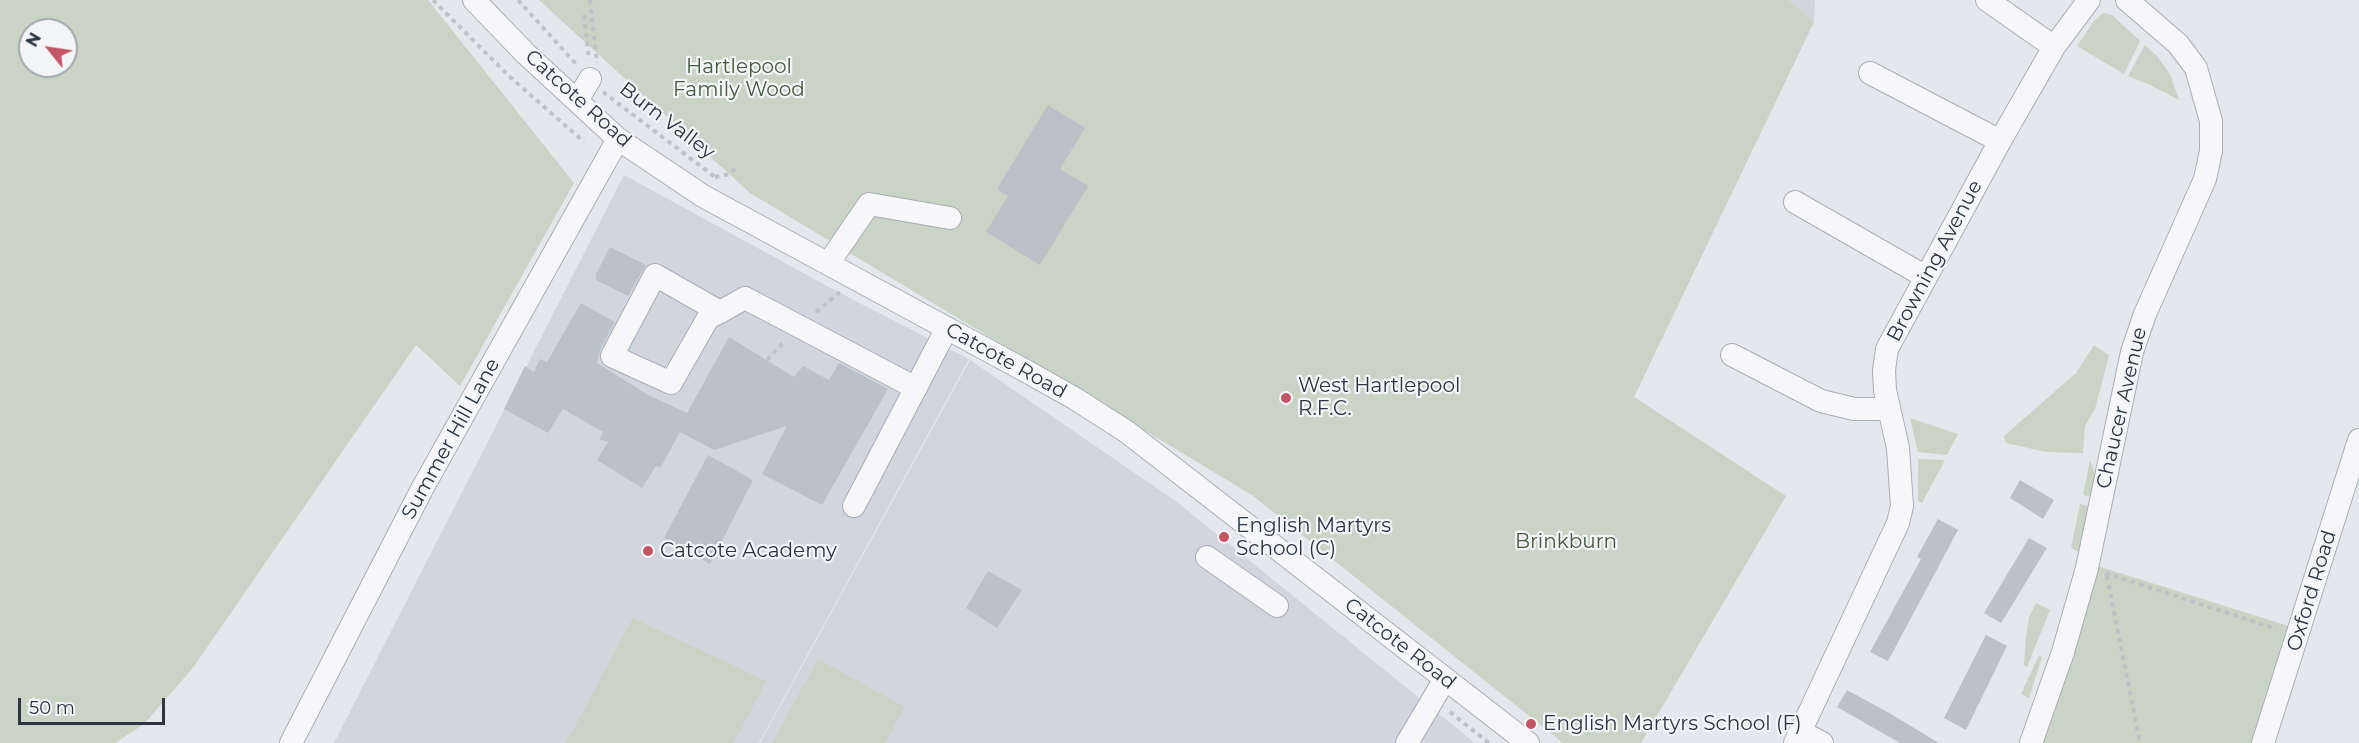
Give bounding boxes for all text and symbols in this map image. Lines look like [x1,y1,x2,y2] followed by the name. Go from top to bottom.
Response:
[18,18,78,78] north arrow
[22,29,45,50] text: N
[520,45,636,153] street label: Catcote Road
[673,55,805,102] park label: Hartlepool Family Wood
[615,77,719,165] street label: Burn Valley
[1882,176,1988,346] street label: Browning Avenue
[941,318,1071,404] street label: Catcote Road
[2092,325,2152,491] street label: Chaucer Avenue
[397,354,505,524] street label: Summer Hill Lane
[1298,374,1460,421] place label: West Hartlepool R.F.C.
[1279,391,1293,405] marker: West Hartlepool R.F.C.
[1236,514,1391,561] place label: English Martyrs School (C)
[2282,528,2342,654] street label: Oxford Road
[1217,530,1231,544] marker: English Martyrs School (C)
[1515,530,1617,554] park label: Brinkburn
[660,539,837,563] place label: Catcote Academy
[641,544,655,558] marker: Catcote Academy
[1340,593,1460,695] street label: Catcote Road
[21,686,168,724] scale bar
[29,697,75,719] text: 50 m
[1543,712,1802,736] place label: English Martyrs School (F)
[1524,717,1538,731] marker: English Martyrs School (F)

